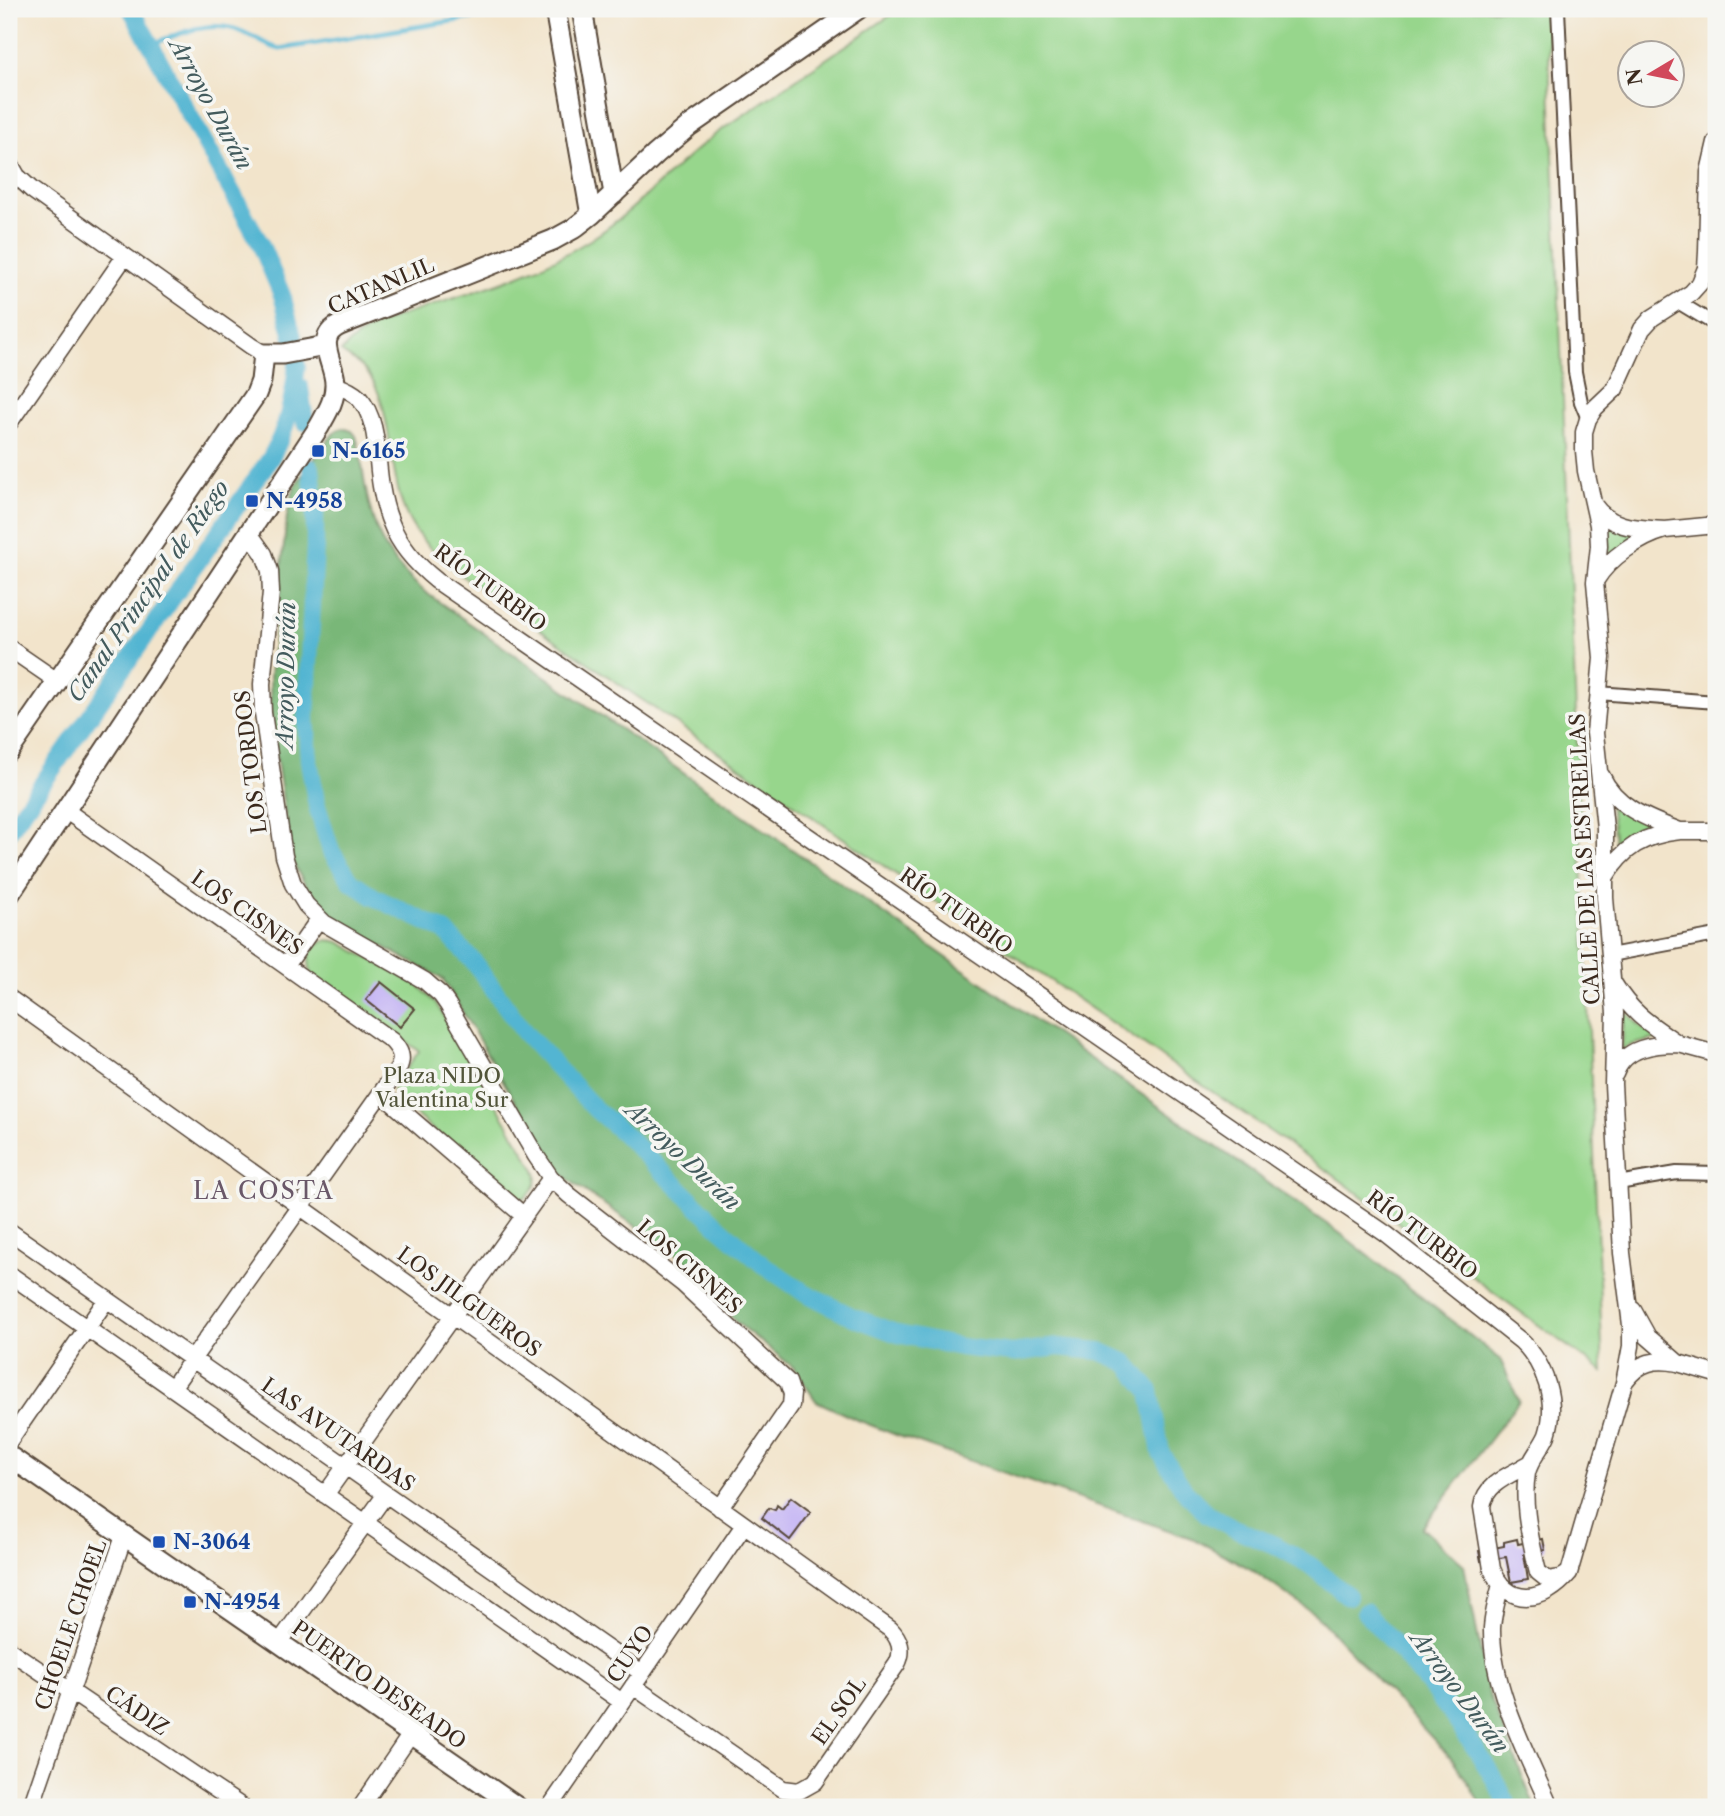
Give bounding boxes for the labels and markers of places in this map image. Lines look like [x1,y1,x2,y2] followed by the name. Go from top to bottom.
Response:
[332,438,405,463] place label: N-6165
[310,443,326,459] marker: N-6165
[266,488,343,513] place label: N-4958
[244,493,260,509] marker: N-4958
[173,1529,251,1554] place label: N-3064
[151,1534,167,1550] marker: N-3064
[204,1589,280,1614] place label: N-4954
[182,1594,198,1610] marker: N-4954

